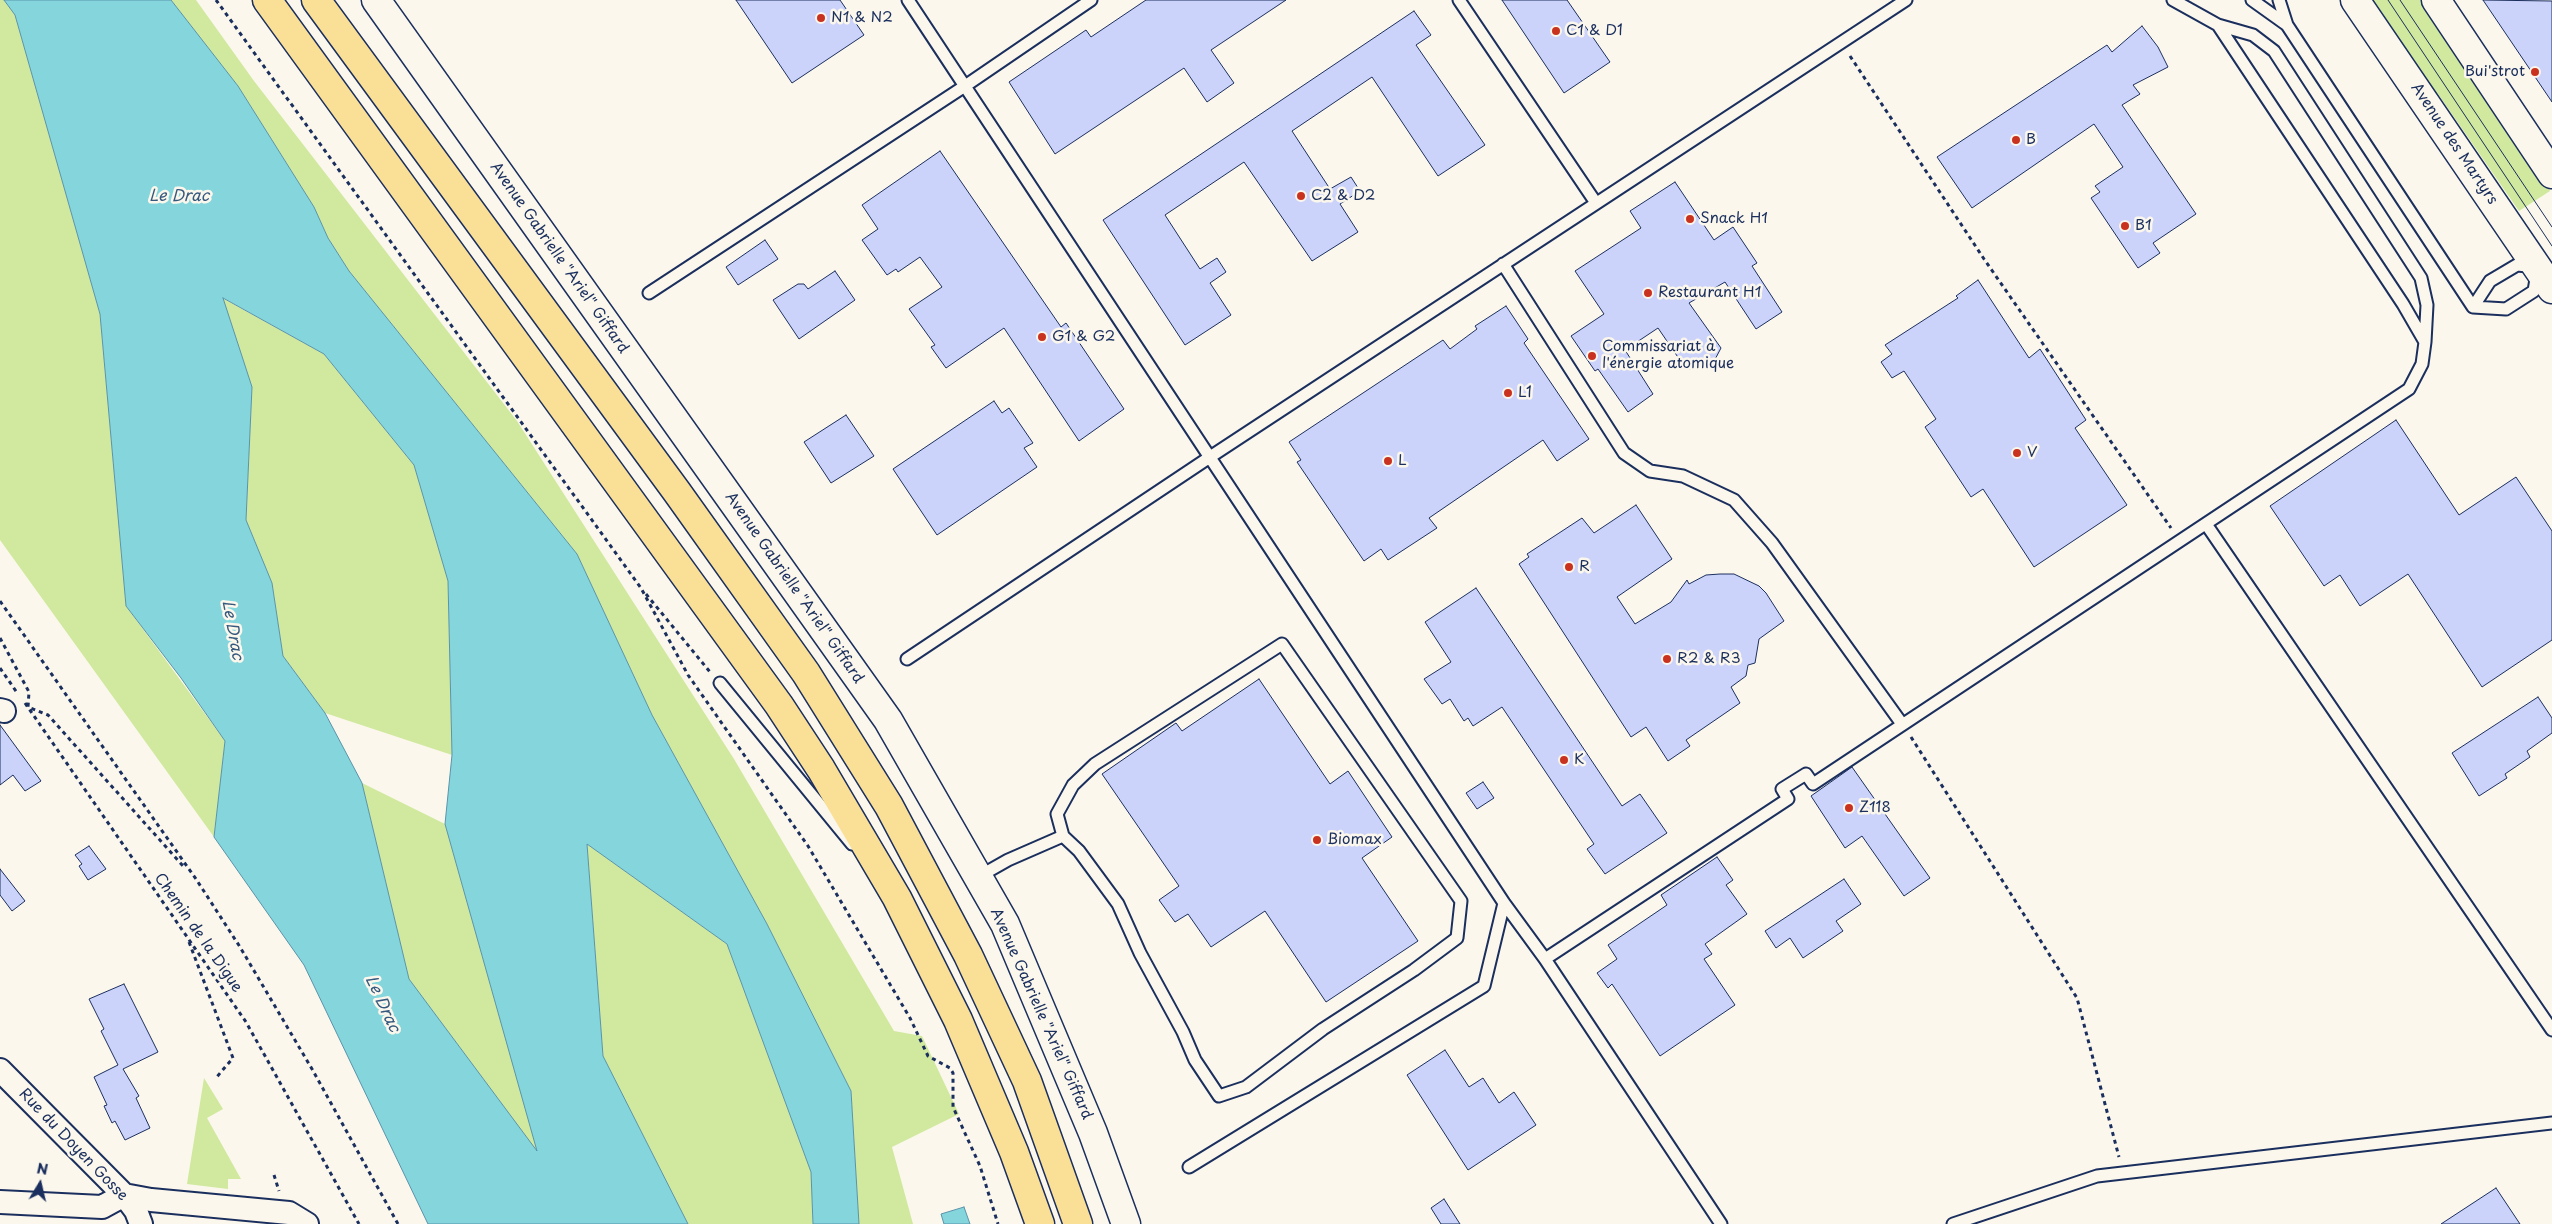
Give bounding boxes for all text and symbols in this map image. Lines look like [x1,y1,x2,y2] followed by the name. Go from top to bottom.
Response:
[831,9,893,27] place label: N1 & N2
[815,12,827,24] marker: N1 & N2
[1566,22,1623,40] place label: C1 & D1
[1550,25,1562,37] marker: C1 & D1
[2465,63,2525,81] place label: Bui'strot
[2529,66,2541,78] marker: Bui'strot
[2407,80,2501,208] street label: Avenue des Martyrs
[2026,131,2036,149] place label: B
[2010,134,2022,146] marker: B
[486,159,632,357] street label: Avenue Gabrielle "Ariel" Giffard
[149,187,209,207] water label: Le Drac
[1311,187,1375,205] place label: C2 & D2
[1295,190,1307,202] marker: C2 & D2
[1700,210,1768,228] place label: Snack H1
[1684,213,1696,225] marker: Snack H1
[2135,217,2152,235] place label: B1
[2119,220,2131,232] marker: B1
[1658,284,1761,302] place label: Restaurant H1
[1642,287,1654,299] marker: Restaurant H1
[1052,328,1115,346] place label: G1 & G2
[1036,331,1048,343] marker: G1 & G2
[1602,338,1734,373] place label: Commissariat à l'énergie atomique
[1586,350,1598,362] marker: Commissariat à l'énergie atomique
[1518,384,1532,402] place label: L1
[1502,387,1514,399] marker: L1
[2027,444,2037,462] place label: V
[2011,447,2023,459] marker: V
[1398,452,1407,470] place label: L
[1382,455,1394,467] marker: L
[721,489,867,687] street label: Avenue Gabrielle "Ariel" Giffard
[1579,558,1590,576] place label: R
[1563,561,1575,573] marker: R
[217,599,247,661] water label: Le Drac
[1677,650,1741,668] place label: R2 & R3
[1661,653,1673,665] marker: R2 & R3
[1574,751,1584,769] place label: K
[1558,754,1570,766] marker: K
[1859,799,1891,817] place label: Z118
[1843,802,1855,814] marker: Z118
[1327,831,1382,849] place label: Biomax
[1311,834,1323,846] marker: Biomax
[150,870,246,996] street label: Chemin de la Digue
[986,906,1096,1122] street label: Avenue Gabrielle "Ariel" Giffard
[361,973,403,1035] water label: Le Drac
[15,1085,131,1205] street label: Rue du Doyen Gosse
[35,1157,50,1180] text: N
[15,1159,65,1209] north arrow

